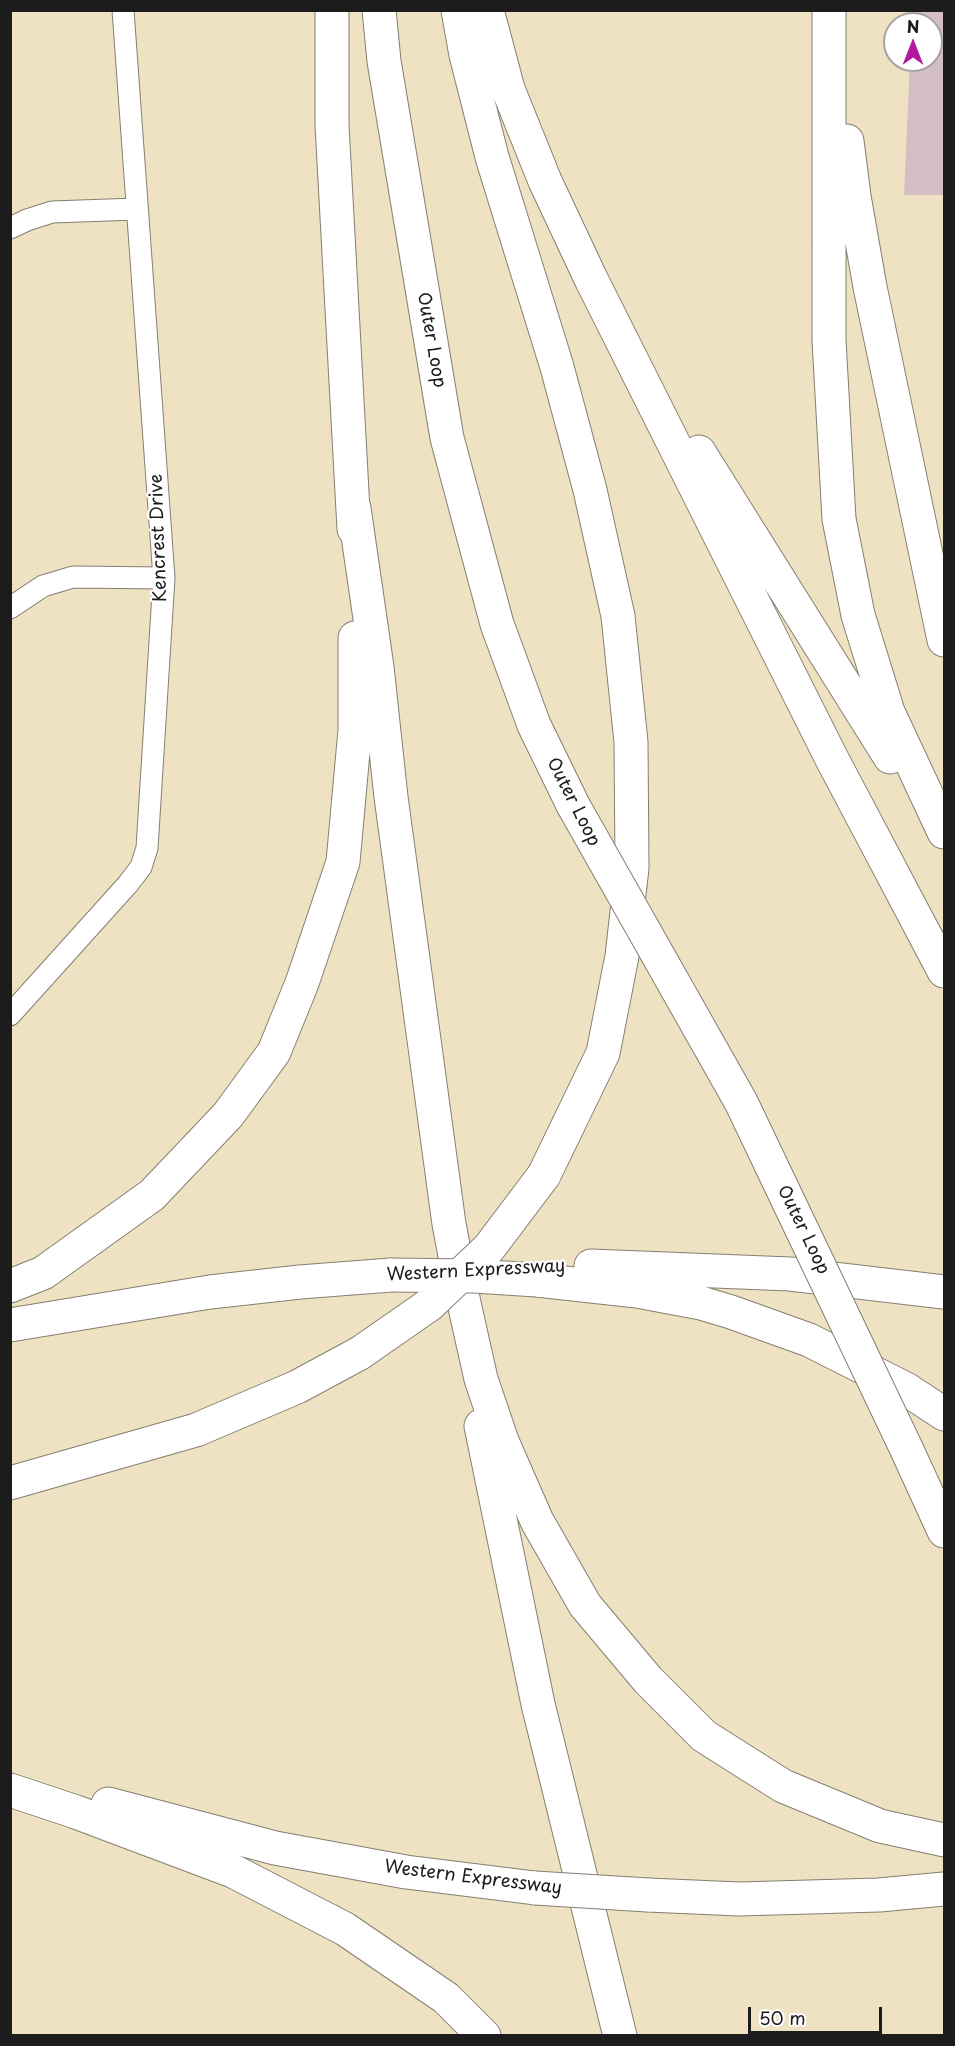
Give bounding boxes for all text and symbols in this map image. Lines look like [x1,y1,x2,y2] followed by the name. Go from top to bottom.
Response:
[883,12,943,72] north arrow
[907,14,919,38] text: N
[412,291,450,389] street label: Outer Loop
[146,474,172,602] street label: Kencrest Drive
[541,754,605,850] street label: Outer Loop
[772,1182,834,1278] street label: Outer Loop
[386,1256,566,1286] street label: Western Expressway
[383,1856,563,1900] street label: Western Expressway
[751,1995,884,2033] scale bar
[759,2004,806,2031] text: 50 m

